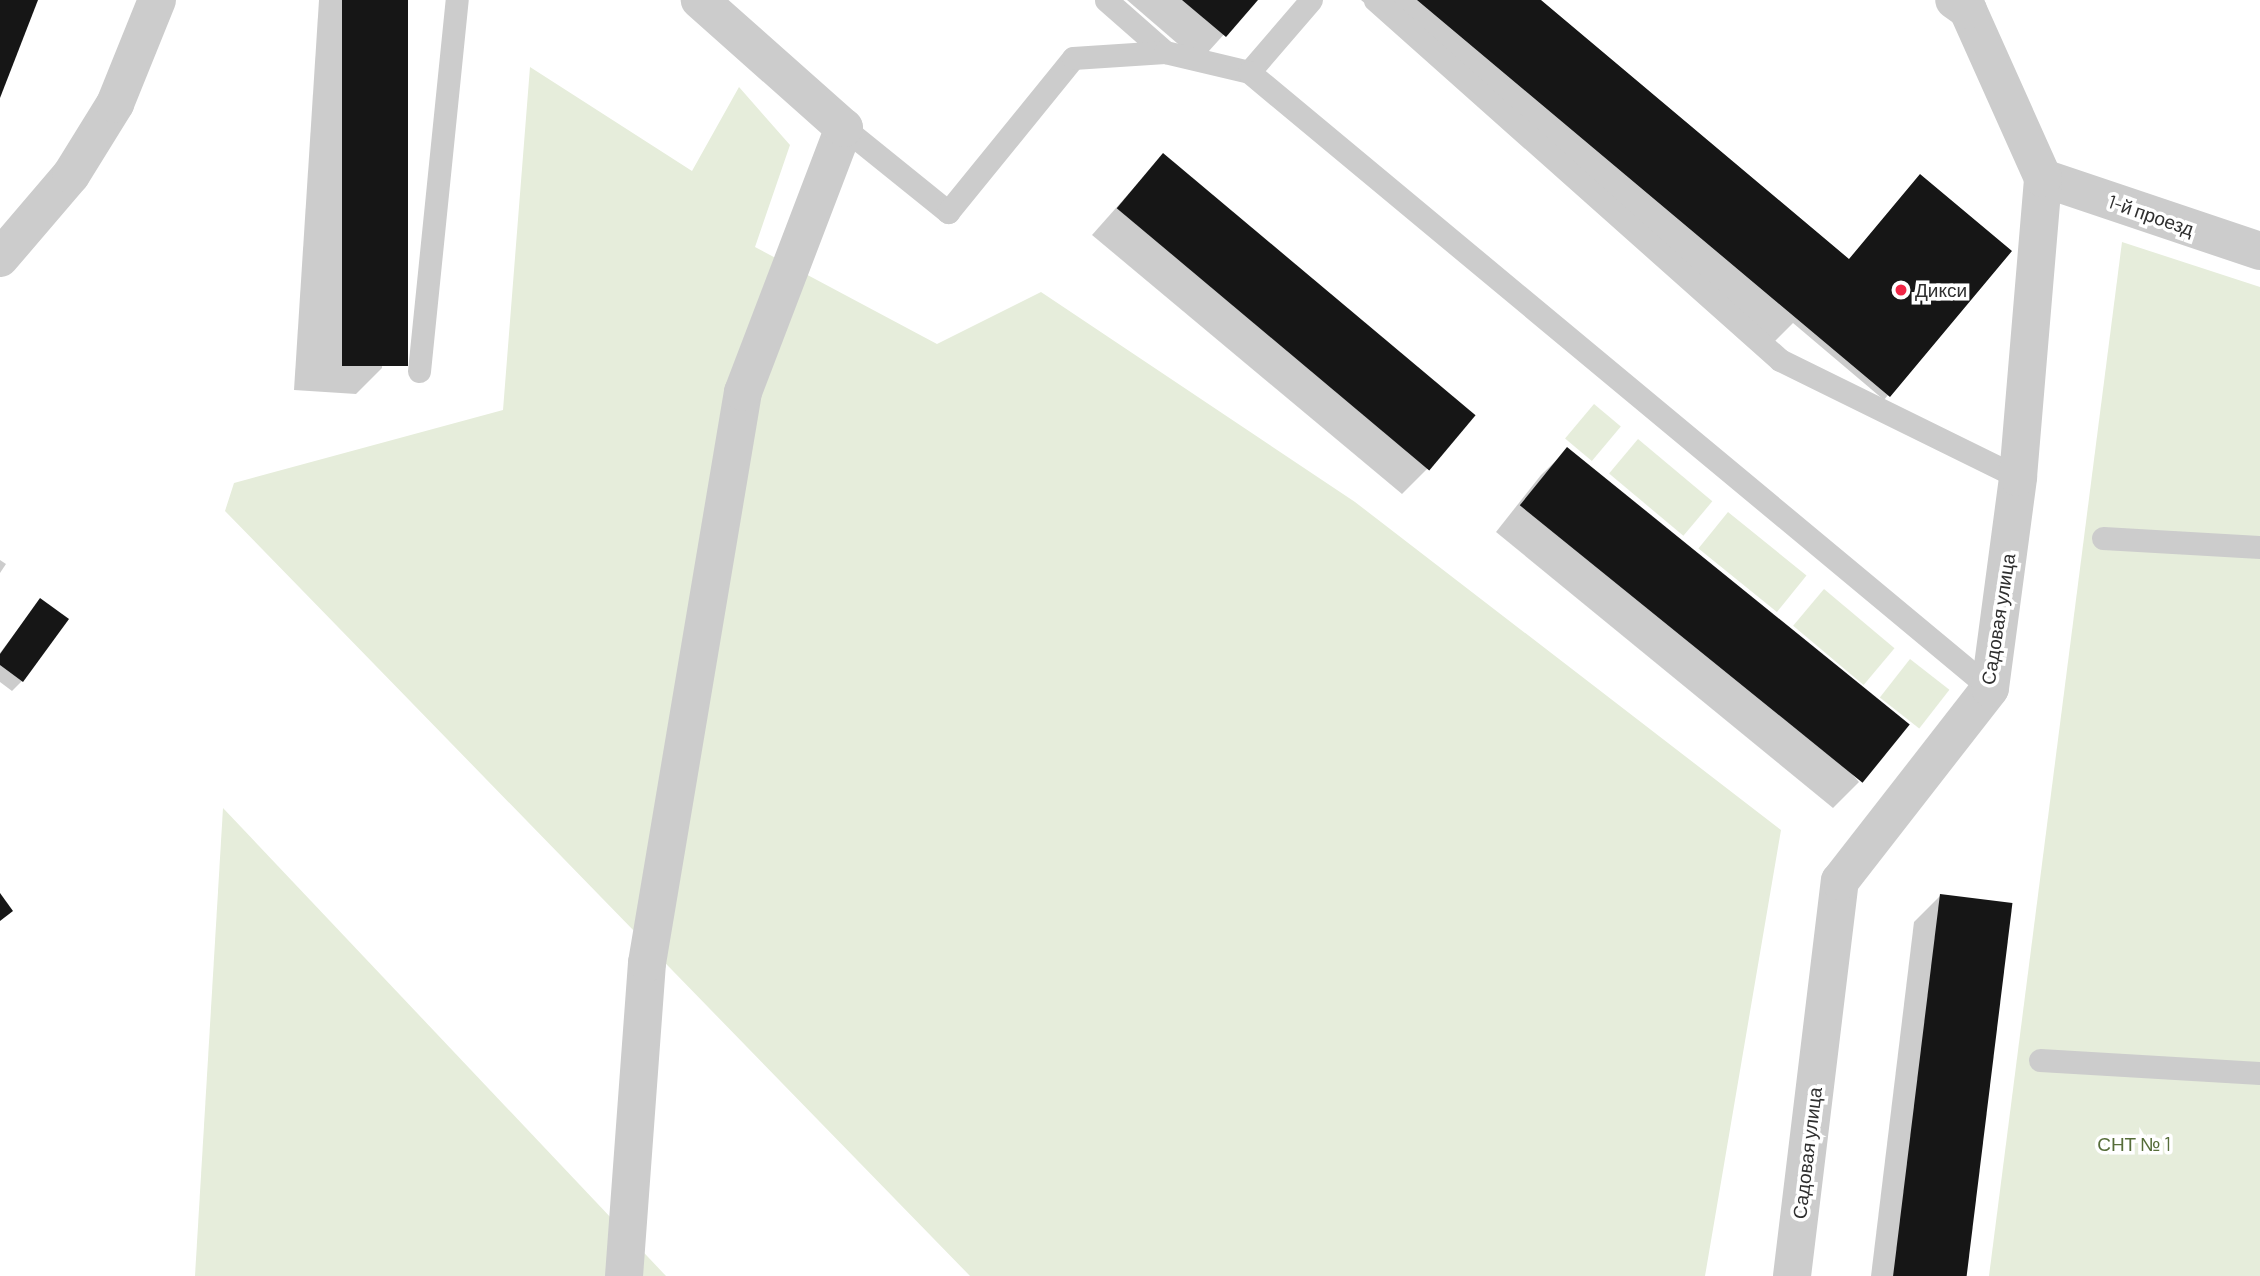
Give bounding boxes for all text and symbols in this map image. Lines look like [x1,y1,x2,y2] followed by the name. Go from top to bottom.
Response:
[2105,190,2197,240] street label: 1-й проезд
[1915,279,1967,301] place label: Дикси
[1893,282,1909,298] marker: Дикси
[1976,552,2020,686] street label: Садовая улица
[1788,1086,1826,1220] street label: Садовая улица
[2097,1133,2171,1155] park label: СНТ № 1

